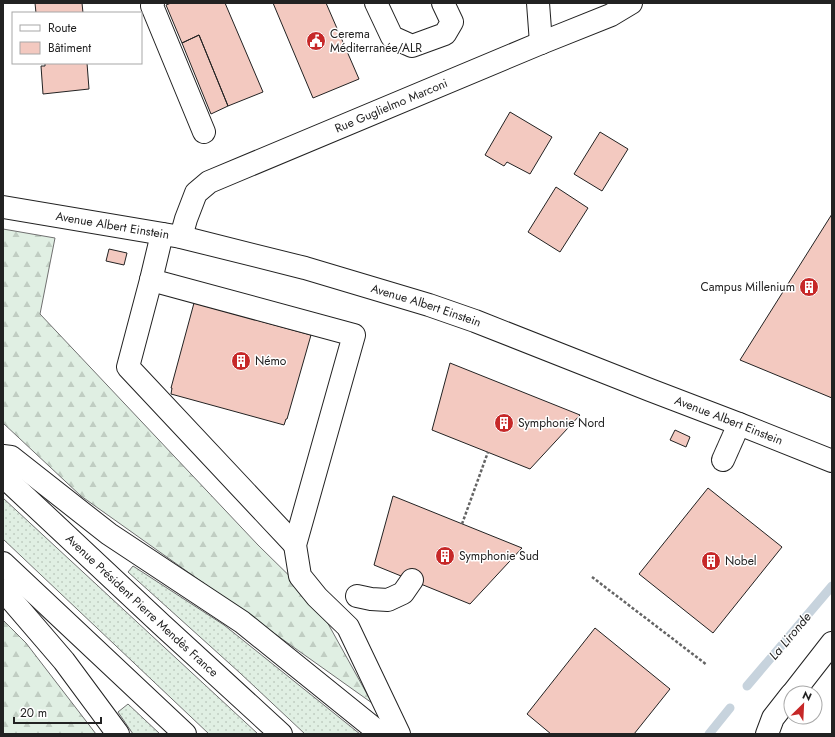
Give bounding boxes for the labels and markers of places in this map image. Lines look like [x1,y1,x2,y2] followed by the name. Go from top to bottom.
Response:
[330,25,422,57] place label: Cerema Méditerranée/ALR
[305,30,327,52] public building icon: Cerema Méditerranée/ALR
[798,276,820,298] building icon: Campus Millenium
[700,278,795,296] place label: Campus Millenium
[230,350,252,372] building icon: Némo
[255,352,287,370] place label: Némo
[493,412,515,434] building icon: Symphonie Nord
[518,414,605,432] place label: Symphonie Nord
[434,545,456,567] building icon: Symphonie Sud
[459,547,539,565] place label: Symphonie Sud
[700,550,722,572] building icon: Nobel
[725,552,757,570] place label: Nobel

